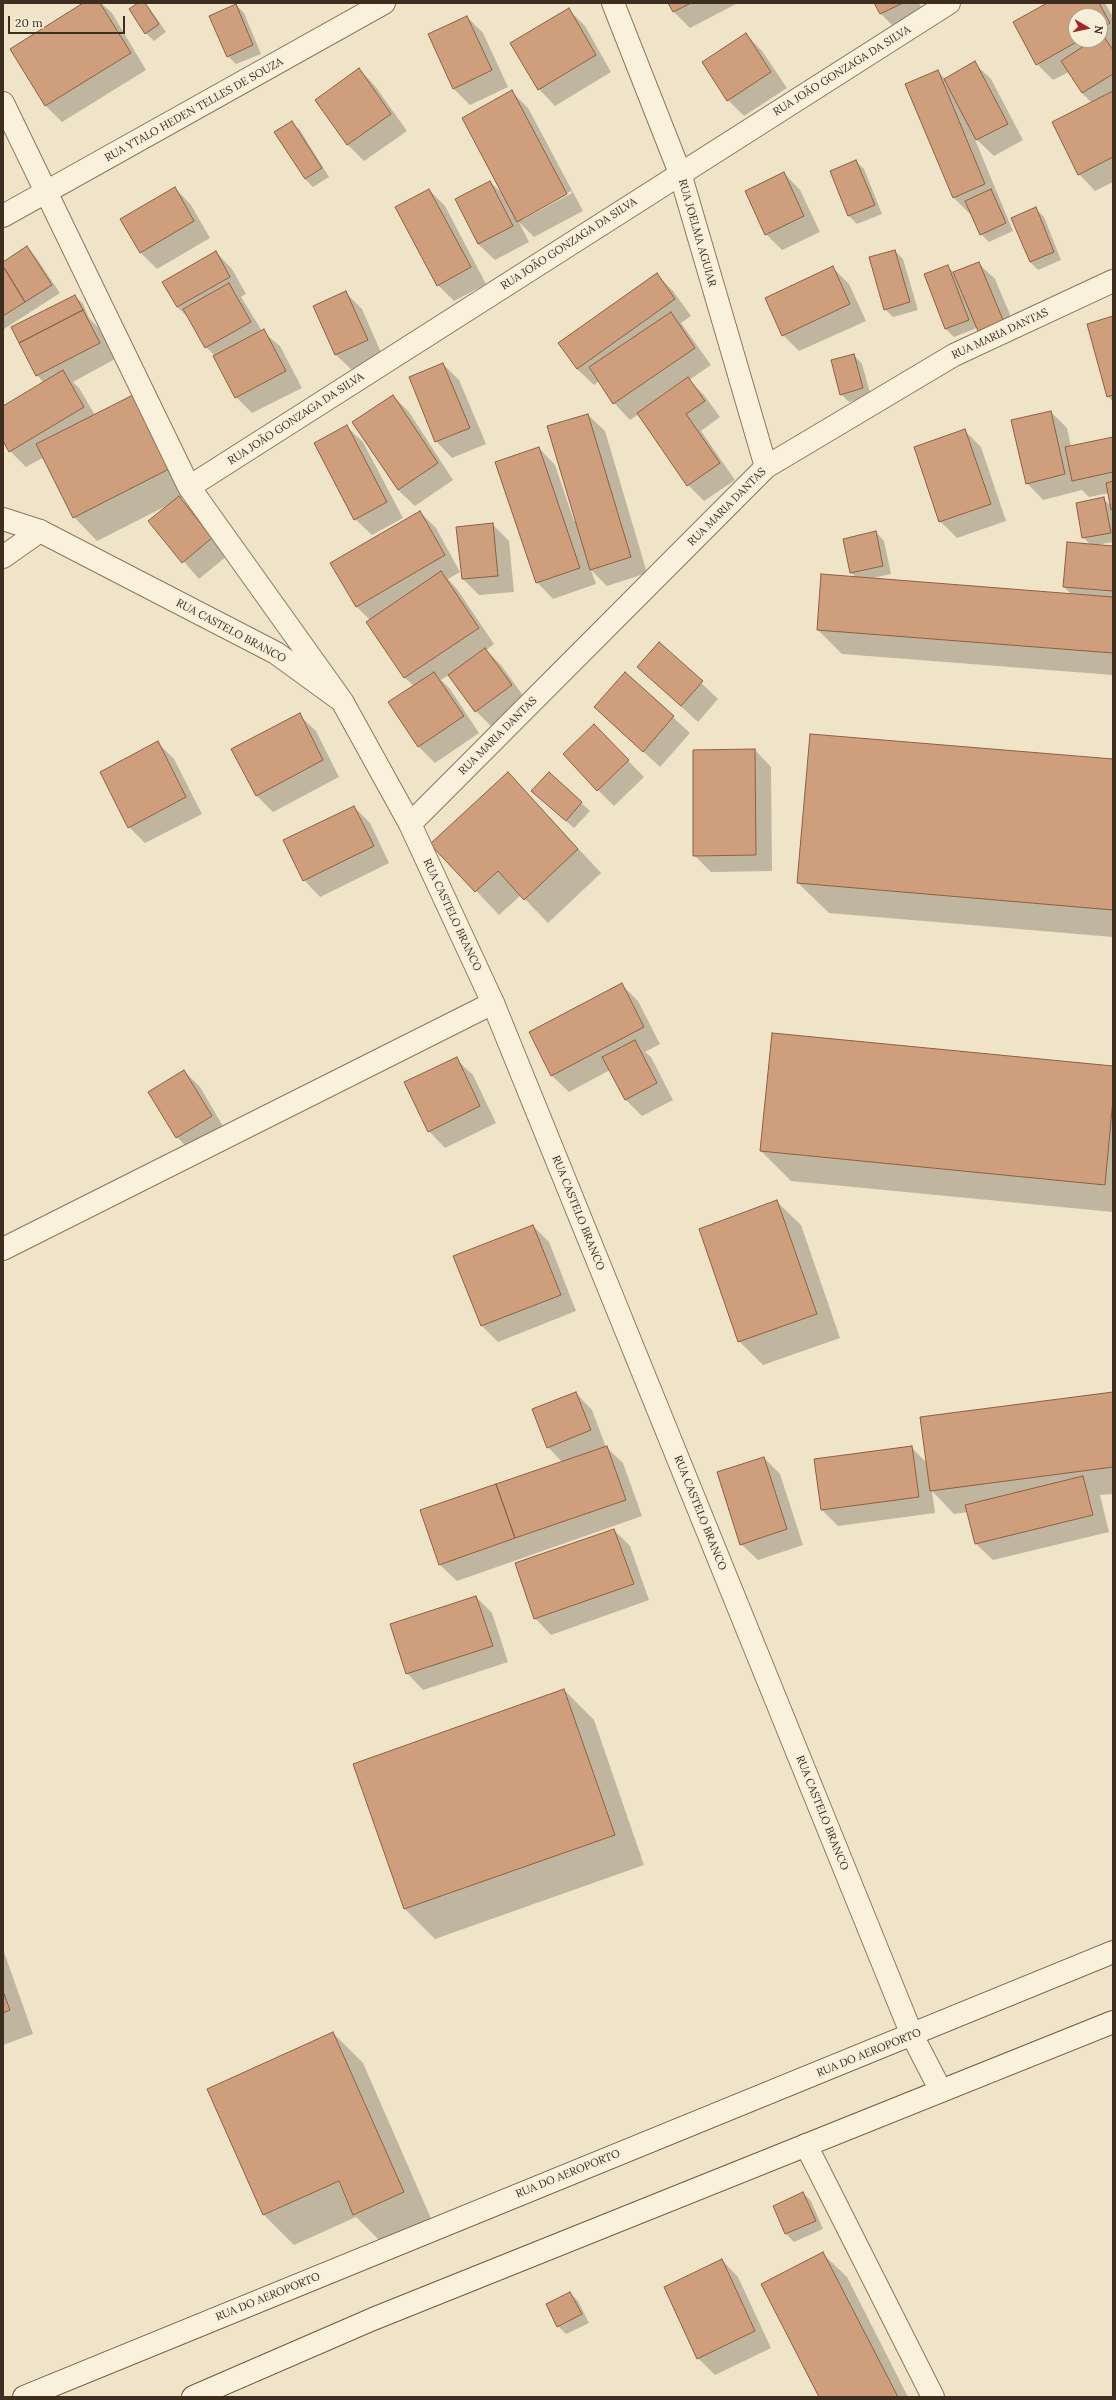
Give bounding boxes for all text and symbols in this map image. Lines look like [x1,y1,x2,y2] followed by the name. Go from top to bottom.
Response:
[10,8,127,34] scale bar
[1068,8,1108,48] north arrow
[15,15,43,30] text: 20 m
[771,23,913,119] street label: RUA JOÃO GONZAGA DA SILVA
[1091,24,1106,35] text: N
[102,55,286,165] street label: RUA YTALO HEDEN TELLES DE SOUZA
[675,178,719,288] street label: RUA JOELMA AGUIAR
[499,195,639,293] street label: RUA JOÃO GONZAGA DA SILVA
[950,306,1050,362] street label: RUA MARIA DANTAS
[226,370,366,468] street label: RUA JOÃO GONZAGA DA SILVA
[685,465,769,549] street label: RUA MARIA DANTAS
[174,596,288,666] street label: RUA CASTELO BRANCO
[456,694,540,778] street label: RUA MARIA DANTAS
[420,857,484,973] street label: RUA CASTELO BRANCO
[549,1154,607,1272] street label: RUA CASTELO BRANCO
[671,1454,729,1572] street label: RUA CASTELO BRANCO
[793,1754,851,1872] street label: RUA CASTELO BRANCO
[815,2026,923,2080] street label: RUA DO AEROPORTO
[514,2147,622,2201] street label: RUA DO AEROPORTO
[214,2270,322,2324] street label: RUA DO AEROPORTO

